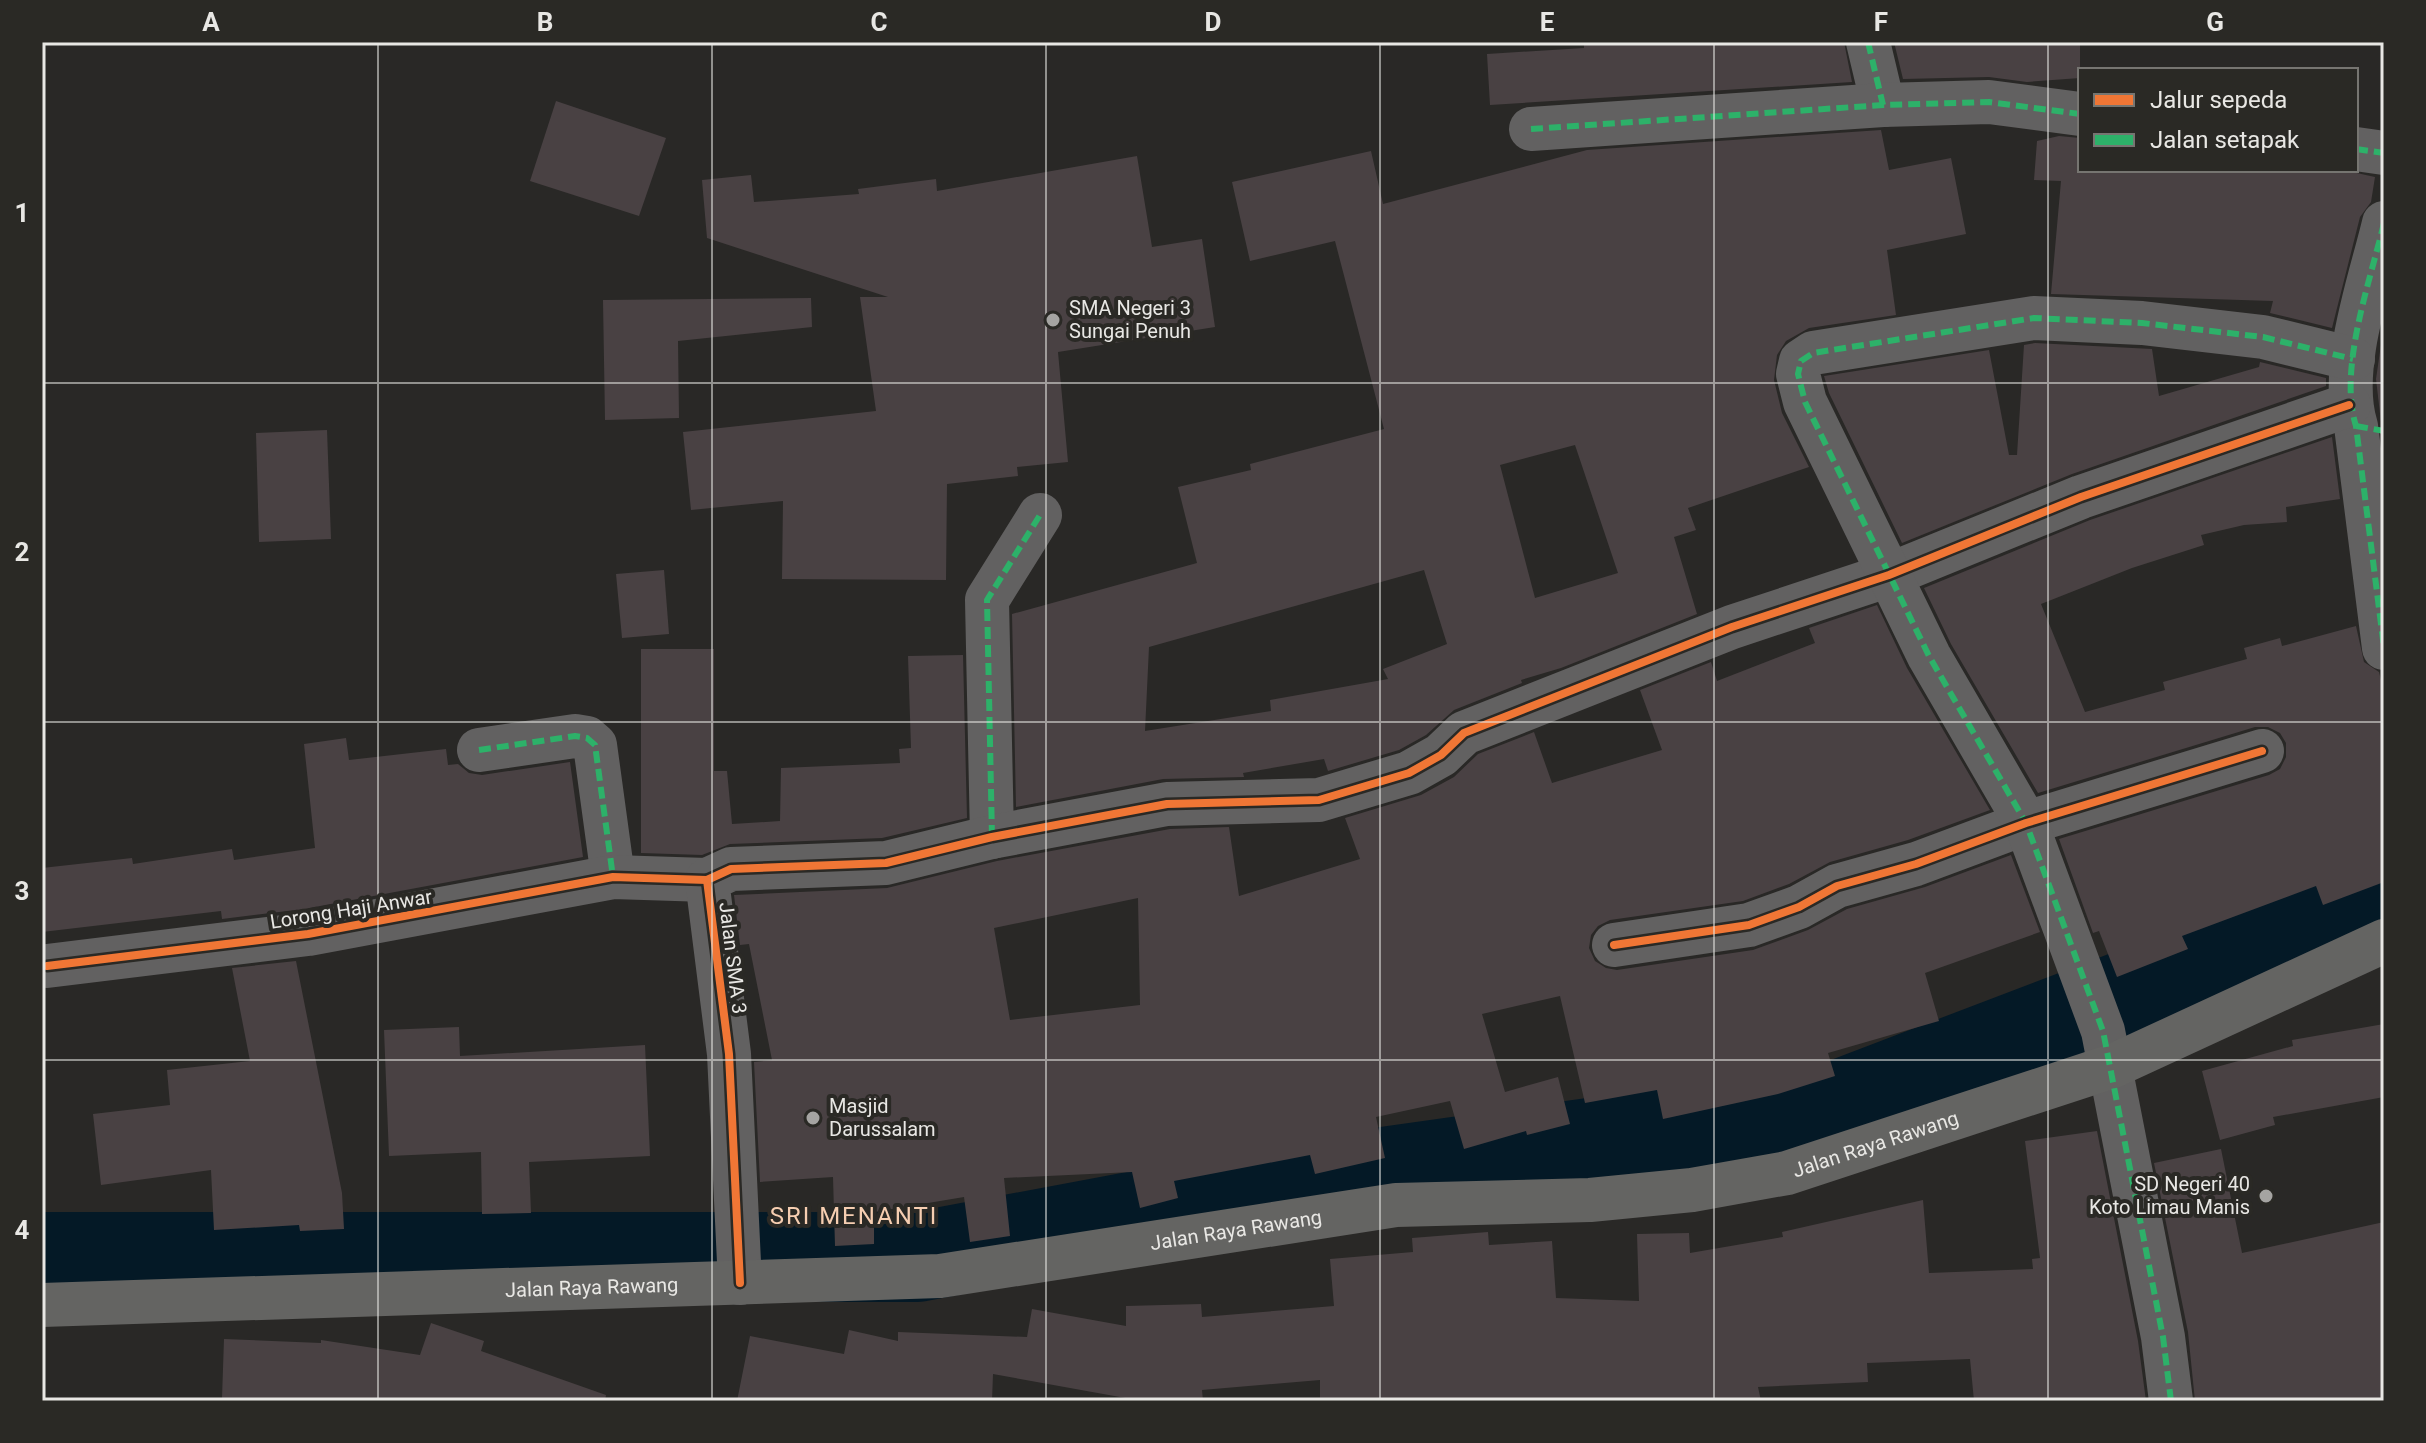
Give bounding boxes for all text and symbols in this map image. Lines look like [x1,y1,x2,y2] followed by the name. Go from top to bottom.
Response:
[202,7,220,37] text: A
[537,7,553,37] text: B
[870,7,888,37] text: C
[1205,7,1221,37] text: D
[1540,7,1555,37] text: E
[1874,7,1888,37] text: F
[2206,7,2224,37] text: G
[2078,68,2358,172] legend
[2150,86,2287,114] text: Jalur sepeda
[2150,126,2300,154] text: Jalan setapak
[15,198,29,228] text: 1
[1069,296,1191,343] place label: SMA Negeri 3 Sungai Penuh
[1044,311,1062,329] marker: SMA Negeri 3 Sungai Penuh
[15,537,29,567] text: 2
[15,876,29,906] text: 3
[268,884,434,934] street label: Lorong Haji Anwar
[714,901,752,1015] street label: Jalan SMA 3
[829,1094,936,1141] place label: Masjid Darussalam
[1789,1106,1961,1182] street label: Jalan Raya Rawang
[804,1109,822,1127] marker: Masjid Darussalam
[2089,1172,2250,1219] place label: SD Negeri 40 Koto Limau Manis
[2257,1187,2275,1205] marker: SD Negeri 40 Koto Limau Manis
[770,1202,938,1230] district label: SRI MENANTI
[1148,1205,1323,1255] street label: Jalan Raya Rawang
[15,1215,30,1245] text: 4
[505,1272,679,1302] street label: Jalan Raya Rawang

